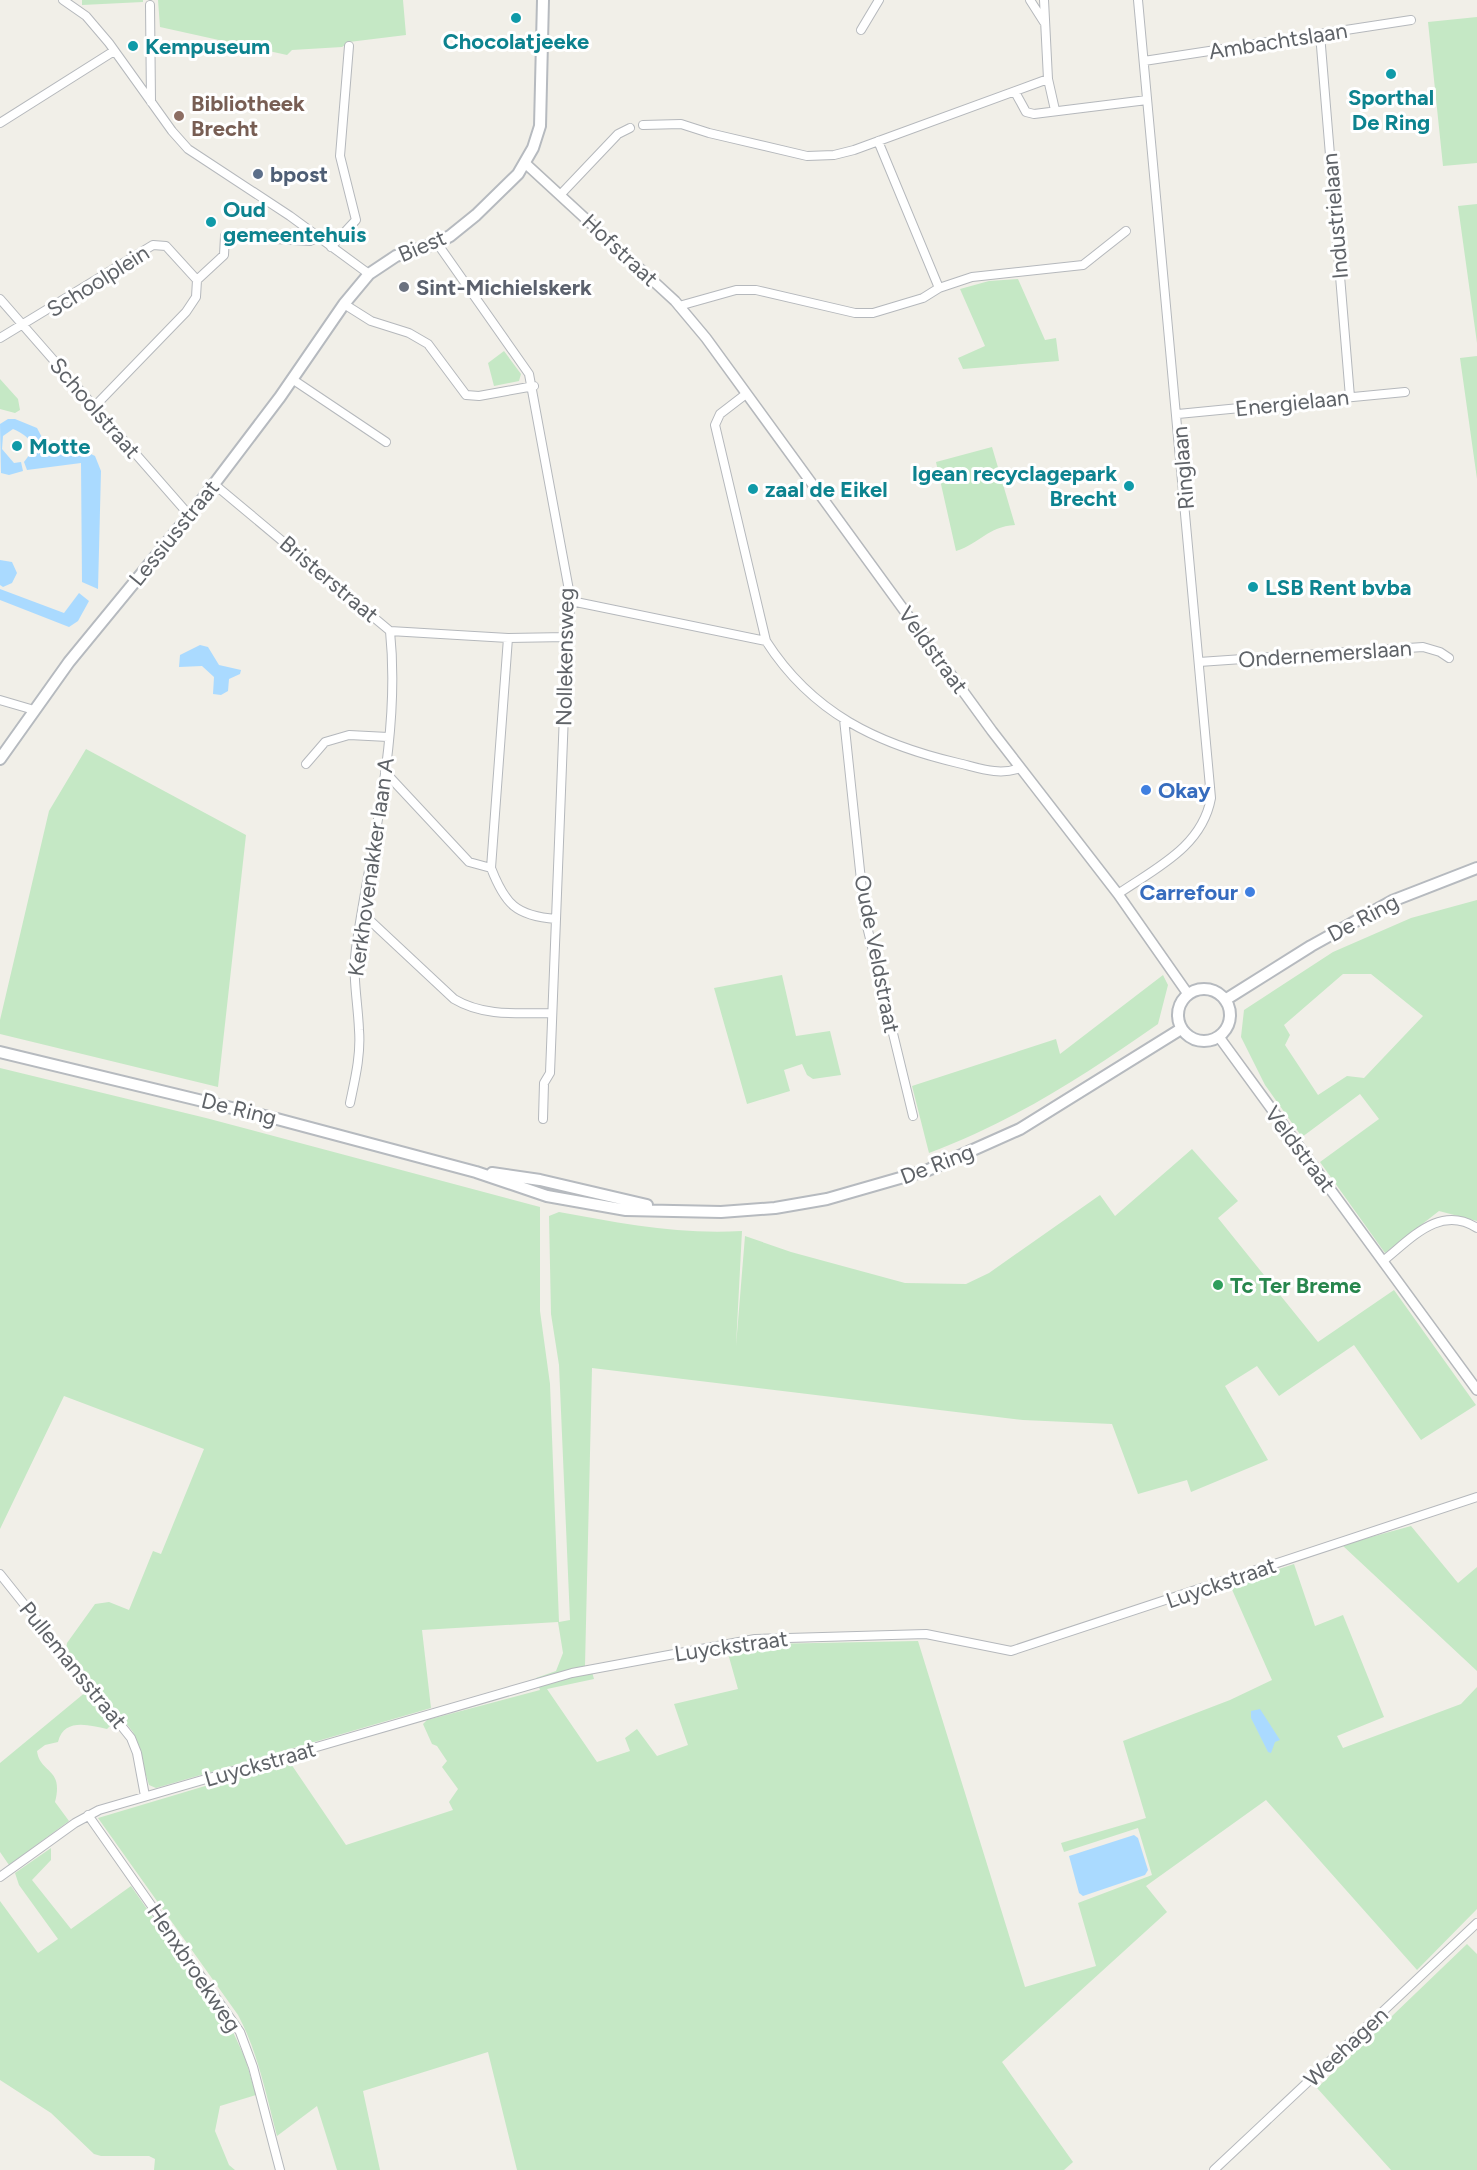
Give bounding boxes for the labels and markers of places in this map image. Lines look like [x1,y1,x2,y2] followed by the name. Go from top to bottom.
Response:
[509,11,523,25] marker: Chocolatjeeke
[443,28,589,55] place label: Chocolatjeeke
[145,33,270,60] place label: Kempuseum
[126,39,140,53] marker: Kempuseum
[1384,67,1398,81] marker: Sporthal De Ring
[1348,84,1434,136] place label: Sporthal De Ring
[191,90,305,142] place label: Bibliotheek Brecht
[172,109,186,123] marker: Bibliotheek Brecht
[270,161,328,188] place label: bpost
[251,167,265,181] marker: bpost
[223,196,366,248] place label: Oud gemeentehuis
[204,215,218,229] marker: Oud gemeentehuis
[416,274,592,301] place label: Sint-Michielskerk
[397,280,411,294] marker: Sint-Michielskerk
[29,433,90,460] place label: Motte
[10,439,24,453] marker: Motte
[912,460,1117,512] place label: Igean recyclagepark Brecht
[765,476,888,503] place label: zaal de Eikel
[1122,479,1136,493] marker: Igean recyclagepark Brecht
[746,482,760,496] marker: zaal de Eikel
[1265,574,1412,601] place label: LSB Rent bvba
[1246,580,1260,594] marker: LSB Rent bvba
[1158,777,1211,804] place label: Okay
[1139,783,1153,797] marker: Okay
[1139,879,1239,906] place label: Carrefour
[1243,885,1257,899] marker: Carrefour
[1230,1272,1361,1299] place label: Tc Ter Breme
[1211,1278,1225,1292] marker: Tc Ter Breme

